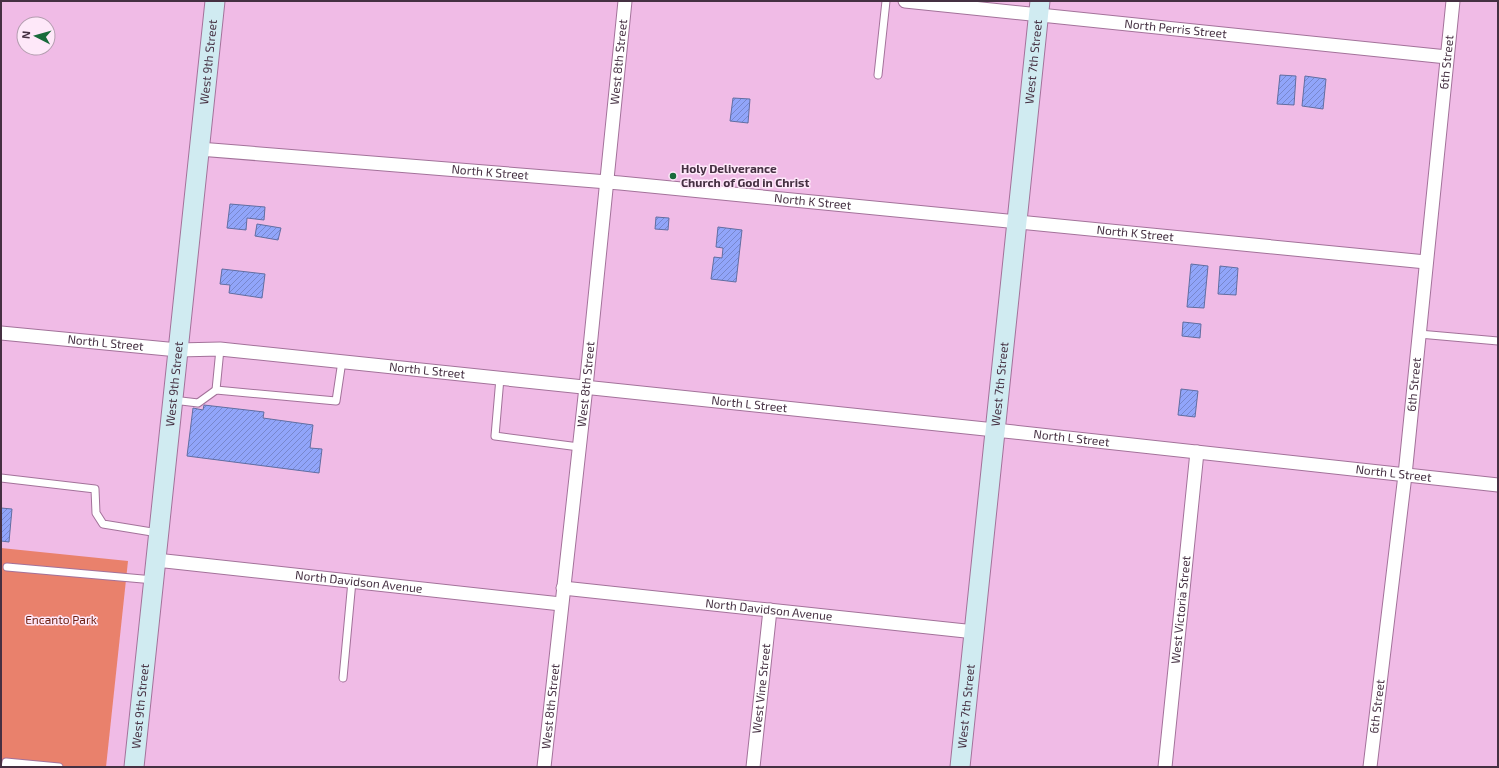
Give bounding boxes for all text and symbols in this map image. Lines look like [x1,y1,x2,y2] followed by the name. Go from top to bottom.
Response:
[16,16,56,56] north arrow
[1124,16,1228,40] street label: North Perris Street
[196,18,219,105] street label: West 9th Street
[607,18,629,105] street label: West 8th Street
[1021,18,1044,105] street label: West 7th Street
[19,30,32,40] text: N
[1436,34,1456,90] street label: 6th Street
[451,161,530,182] street label: North K Street
[681,161,809,189] place label: Holy Deliverance Church of God in Christ
[668,171,678,181] marker: Holy Deliverance Church of God in Christ
[774,190,852,212] street label: North K Street
[1096,222,1175,243] street label: North K Street
[67,331,145,353] street label: North L Street
[162,340,185,427] street label: West 9th Street
[574,340,597,428] street label: West 8th Street
[988,341,1010,427] street label: West 7th Street
[1403,356,1423,412] street label: 6th Street
[388,359,466,381] street label: North L Street
[711,392,789,414] street label: North L Street
[1033,426,1111,448] street label: North L Street
[1355,461,1433,484] street label: North L Street
[1168,554,1192,665] street label: West Victoria Street
[295,567,423,595] street label: North Davidson Avenue
[705,595,833,623] street label: North Davidson Avenue
[25,612,97,626] park label: Encanto Park
[749,642,772,734] street label: West Vine Street
[538,662,561,750] street label: West 8th Street
[128,663,151,749] street label: West 9th Street
[954,663,977,749] street label: West 7th Street
[1366,678,1387,734] street label: 6th Street

